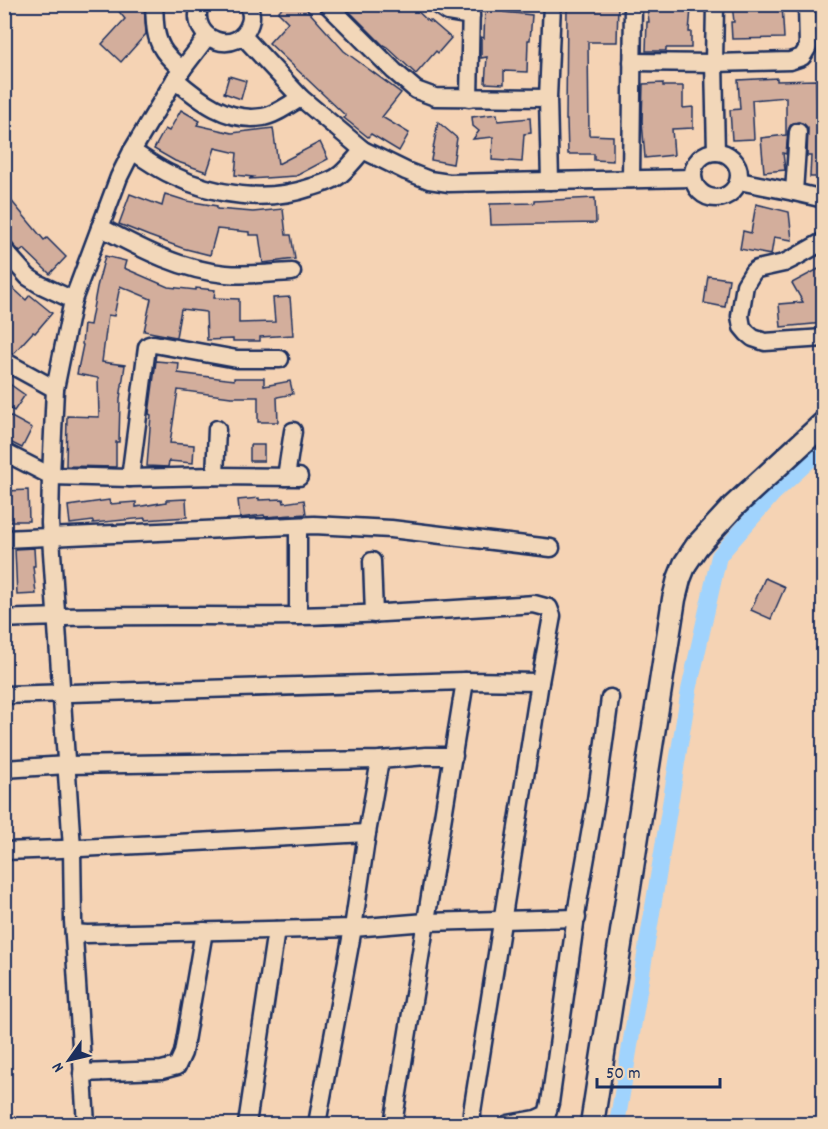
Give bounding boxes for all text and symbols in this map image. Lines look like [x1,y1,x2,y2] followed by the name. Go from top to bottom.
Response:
[39,1030,99,1090] north arrow
[597,1051,720,1089] scale bar
[47,1057,70,1077] text: N
[606,1062,641,1087] text: 50 m

